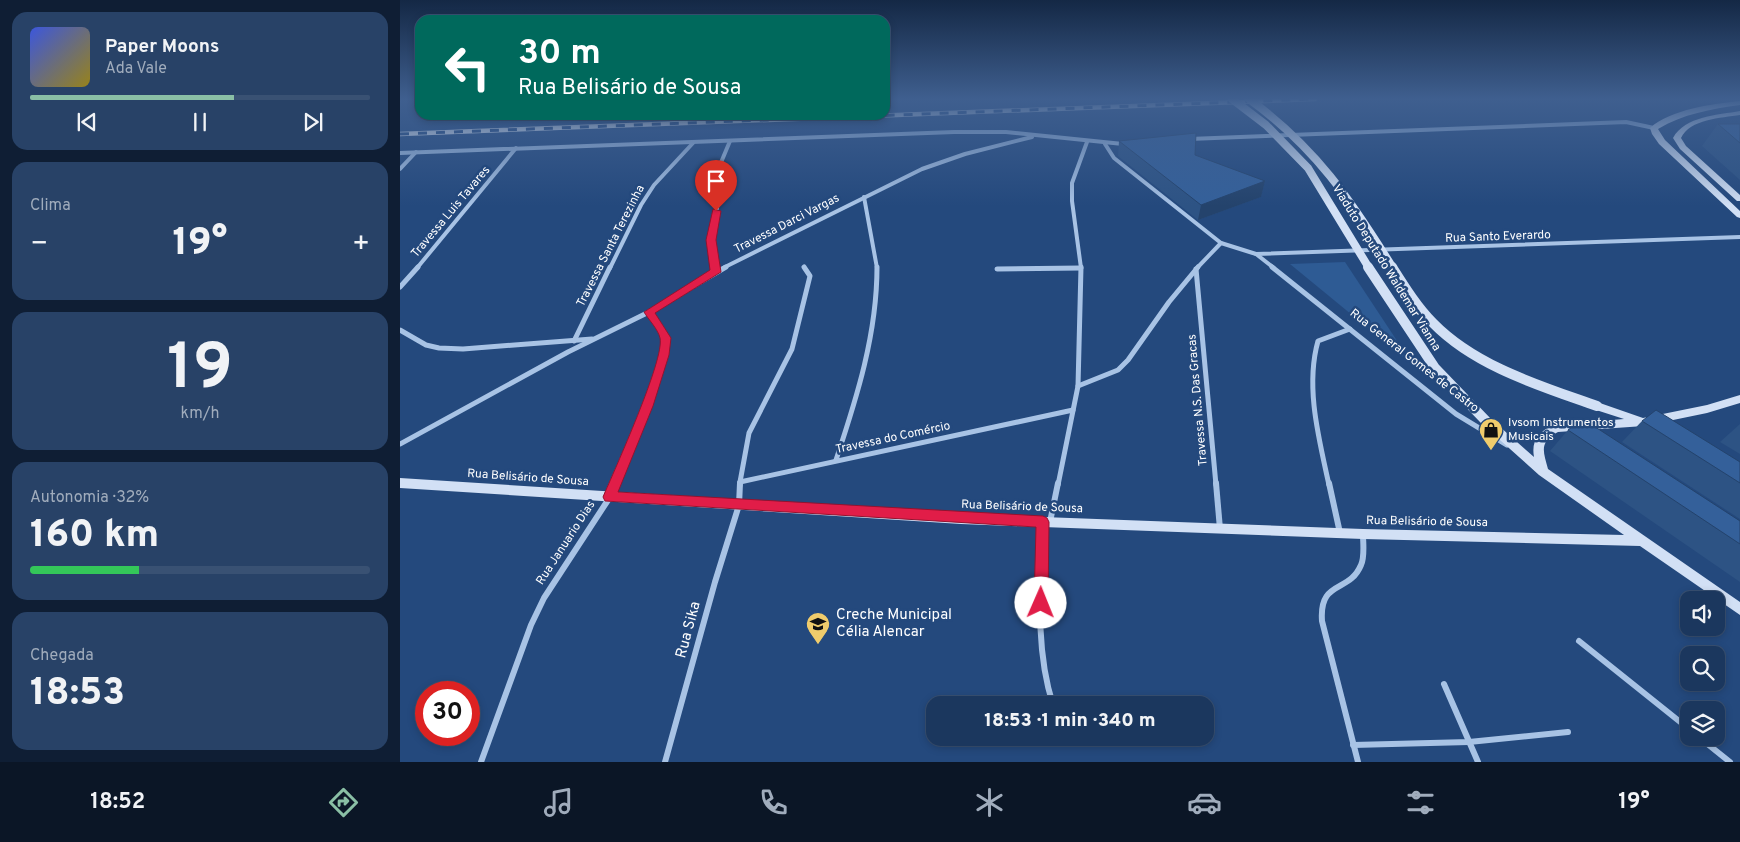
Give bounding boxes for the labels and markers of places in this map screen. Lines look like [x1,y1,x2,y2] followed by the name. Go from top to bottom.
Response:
[695,160,737,211] pin
[1508,415,1614,445] place label: Ivsom Instrumentos Musicais
[1478,417,1504,451] shop icon: Ivsom Instrumentos Musicais
[836,606,952,642] place label: Creche Municipal Célia Alencar
[805,611,831,645] school or university icon: Creche Municipal Célia Alencar

